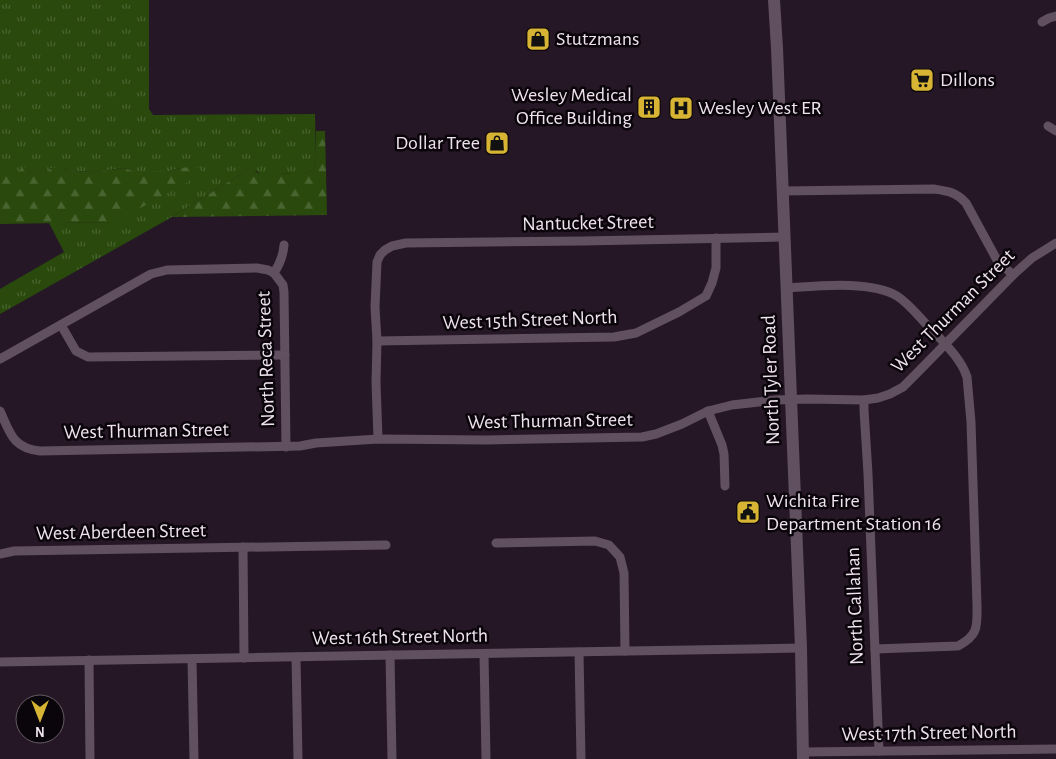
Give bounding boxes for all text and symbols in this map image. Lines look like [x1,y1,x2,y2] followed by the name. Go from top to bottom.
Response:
[525,26,551,52] shop icon: Stutzmans
[556,29,639,49] place label: Stutzmans
[909,67,935,93] supermarket icon: Dillons
[940,70,995,90] place label: Dillons
[511,85,632,128] place label: Wesley Medical Office Building
[636,94,662,120] building icon: Wesley Medical Office Building
[668,95,694,121] hospital icon: Wesley West ER
[698,98,822,118] place label: Wesley West ER
[484,130,510,156] shop icon: Dollar Tree
[395,133,480,153] place label: Dollar Tree
[522,212,655,234] street label: Nantucket Street
[887,245,1019,377] street label: West Thurman Street
[254,290,278,427] street label: North Reca Street
[442,307,618,333] street label: West 15th Street North
[759,315,783,445] street label: North Tyler Road
[467,410,634,432] street label: West Thurman Street
[63,420,230,442] street label: West Thurman Street
[766,491,941,534] place label: Wichita Fire Department Station 16
[735,499,761,525] public building icon: Wichita Fire Department Station 16
[36,521,207,543] street label: West Aberdeen Street
[843,547,867,665] street label: North Callahan
[312,625,488,649] street label: West 16th Street North
[15,694,65,744] north arrow
[841,721,1017,745] street label: West 17th Street North
[35,724,45,738] text: N

